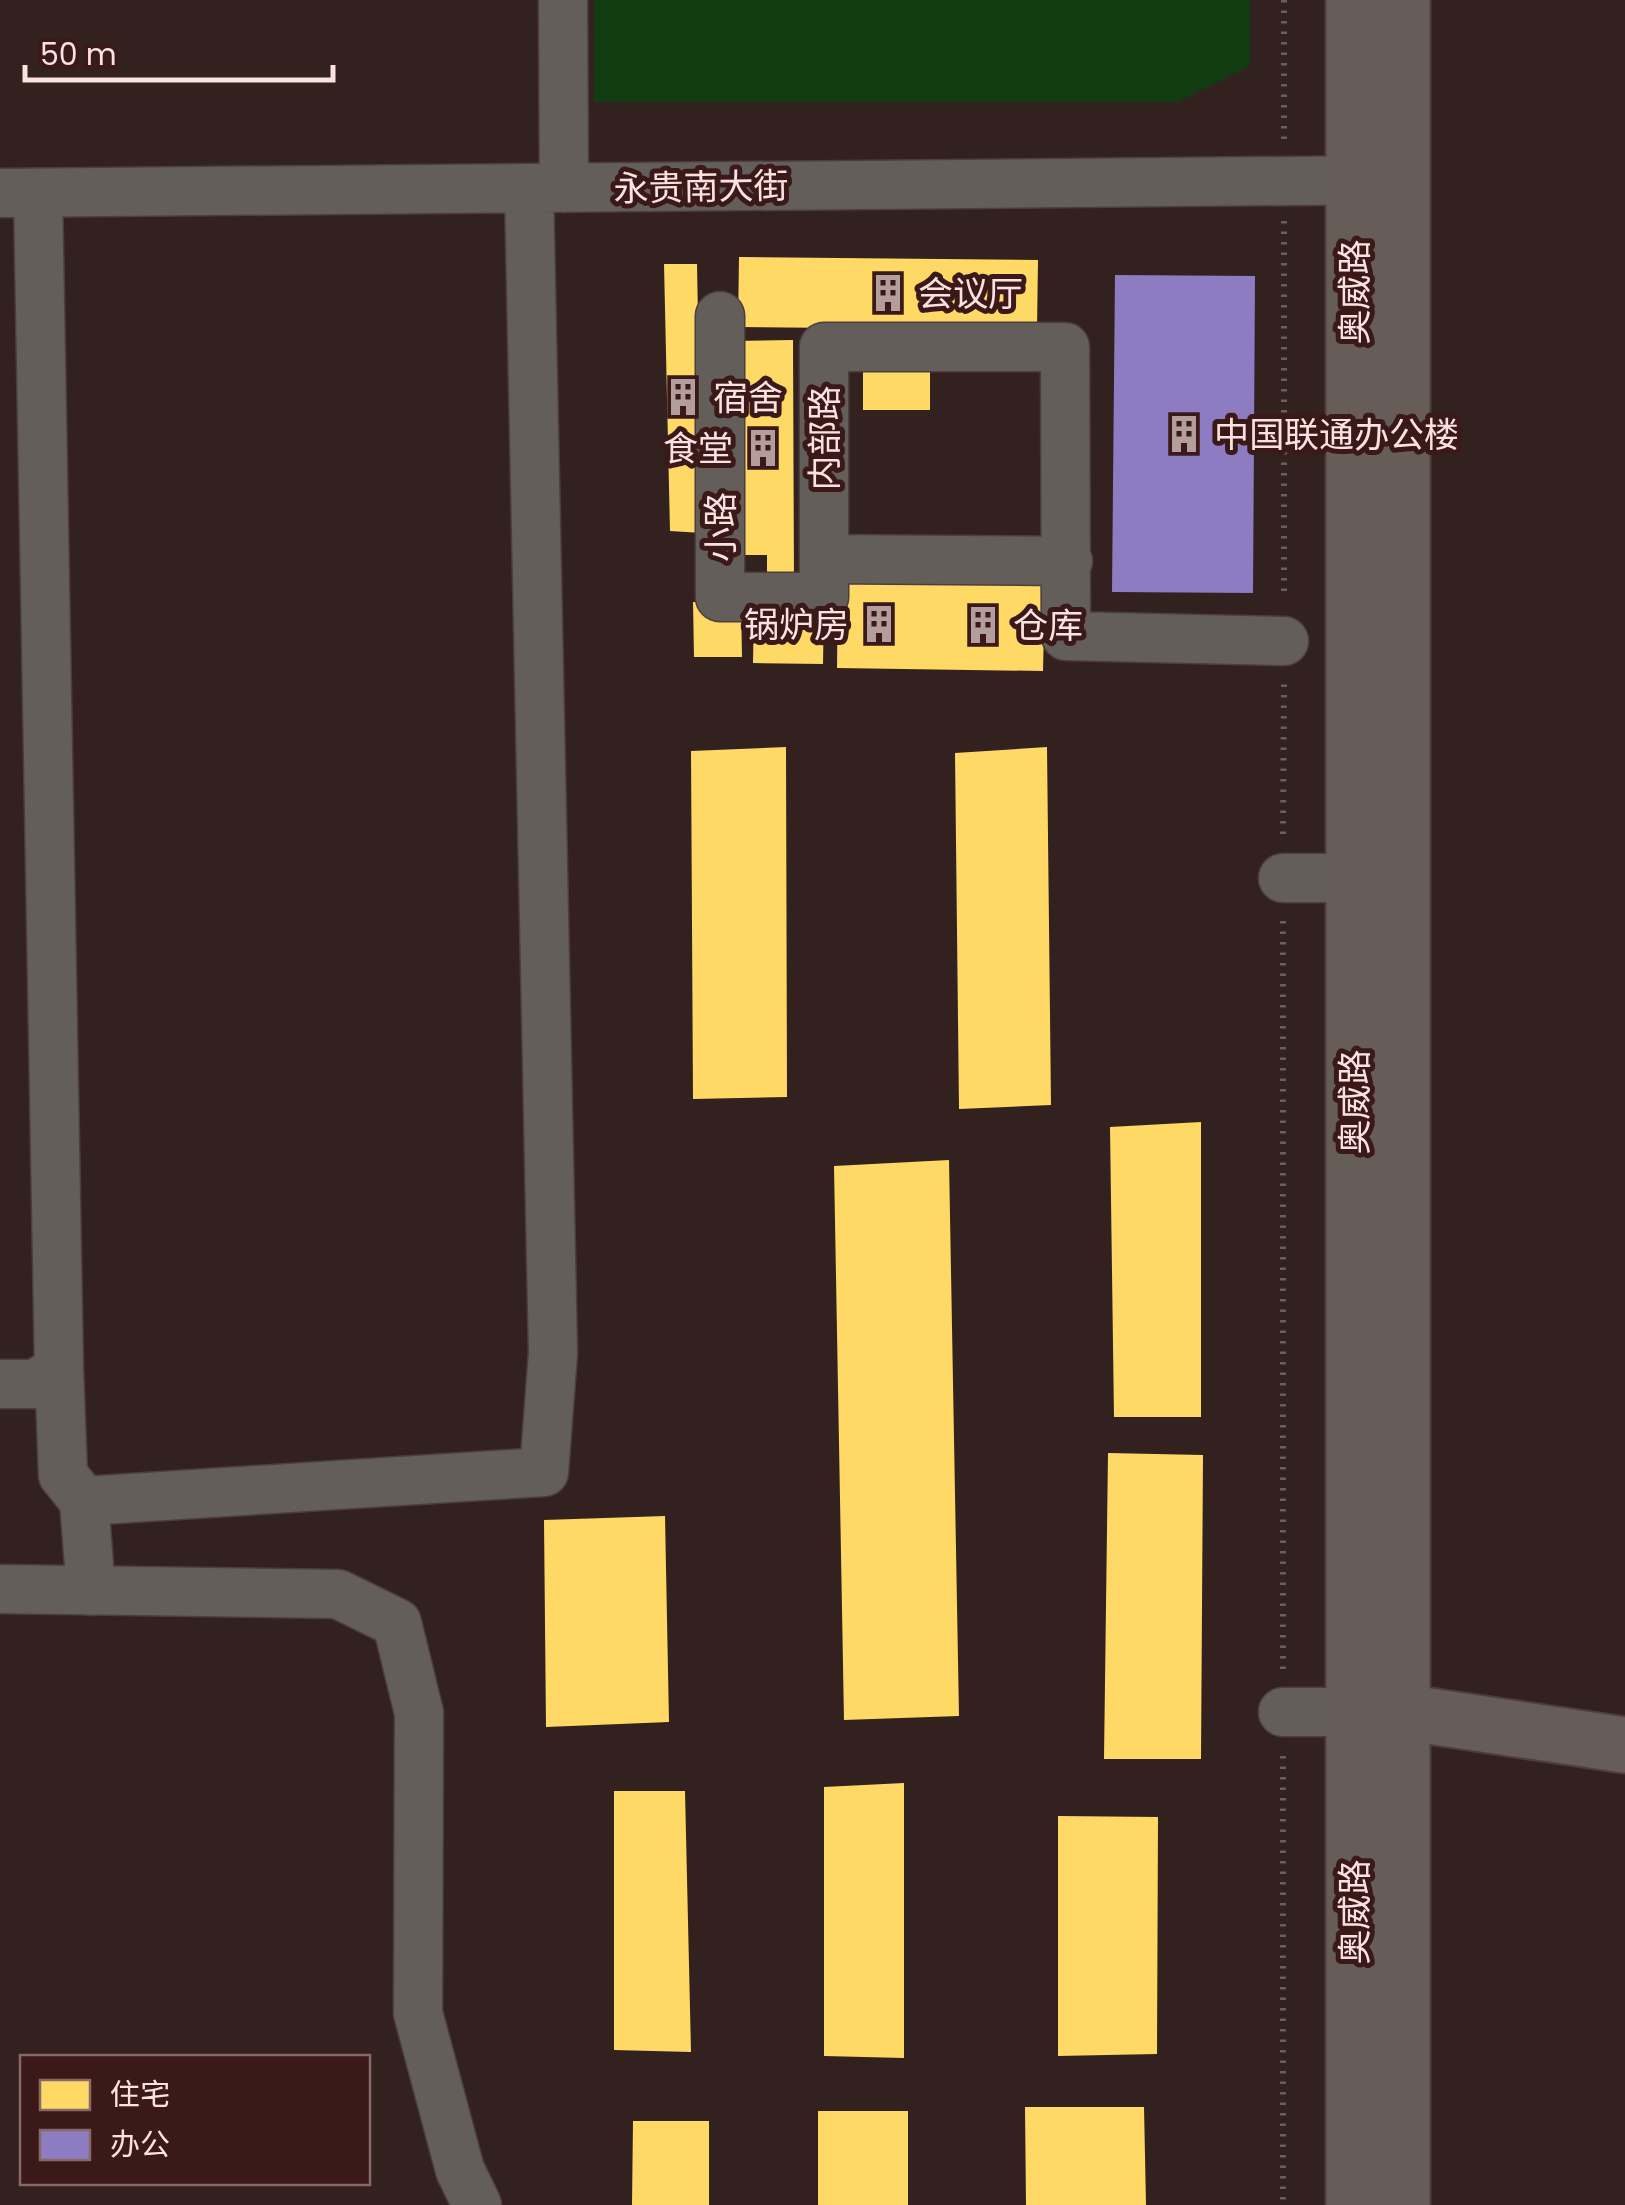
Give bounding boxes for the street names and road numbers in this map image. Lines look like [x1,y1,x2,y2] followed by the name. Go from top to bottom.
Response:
[613,161,789,213] street label: 永贵南大街
[1330,239,1379,345] street label: 奥威路
[800,385,849,491] street label: 内部路
[696,492,745,562] street label: 小路
[1330,1049,1379,1155] street label: 奥威路
[1330,1859,1379,1965] street label: 奥威路

